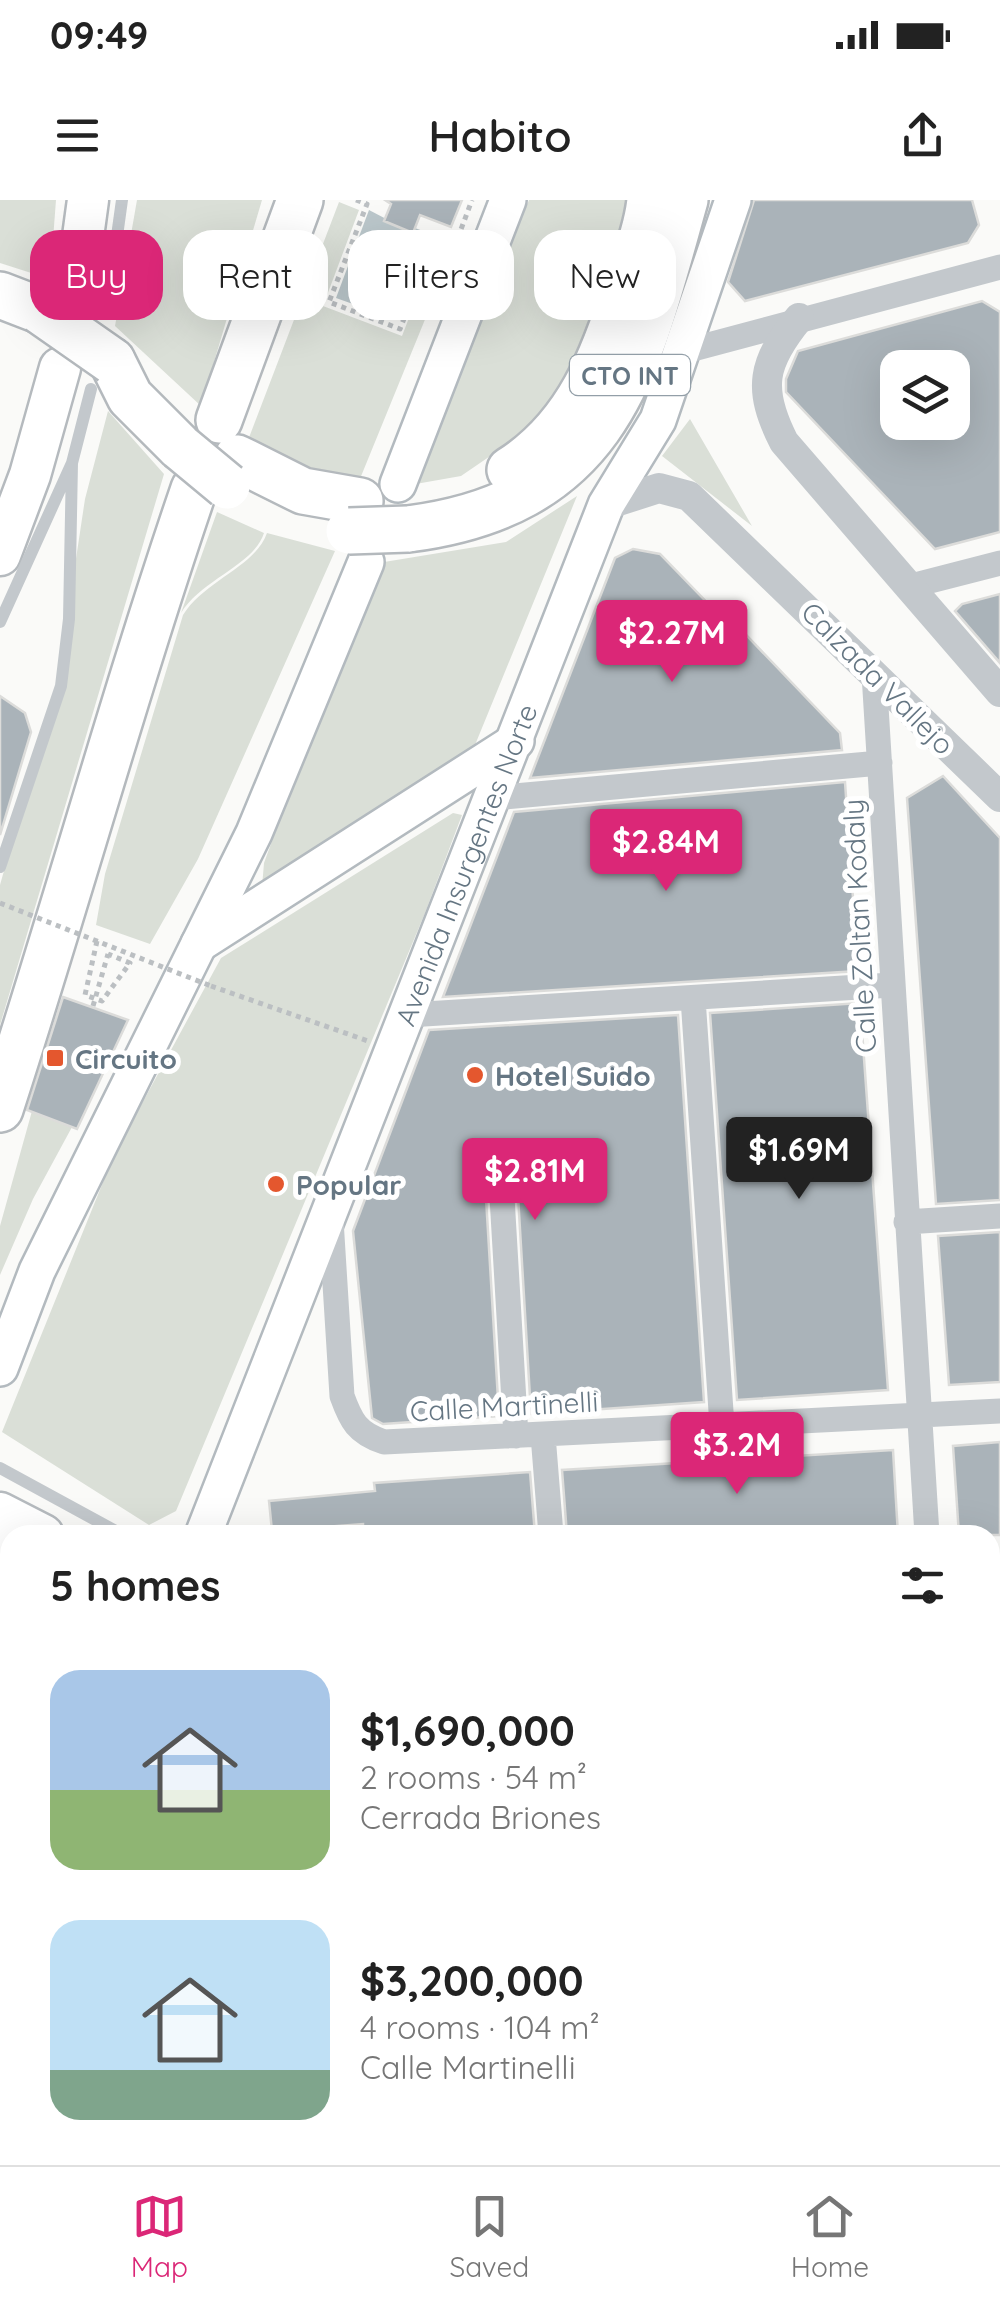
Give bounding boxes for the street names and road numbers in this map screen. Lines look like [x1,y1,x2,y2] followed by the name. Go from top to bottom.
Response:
[570,355,690,395] road number: CTO INT
[794,594,962,762] street label: Calzada Vallejo
[387,699,544,1030] street label: Avenida Insurgentes Norte
[835,798,883,1054] street label: Calle Zoltan Kodaly
[409,1384,599,1428] street label: Calle Martinelli

